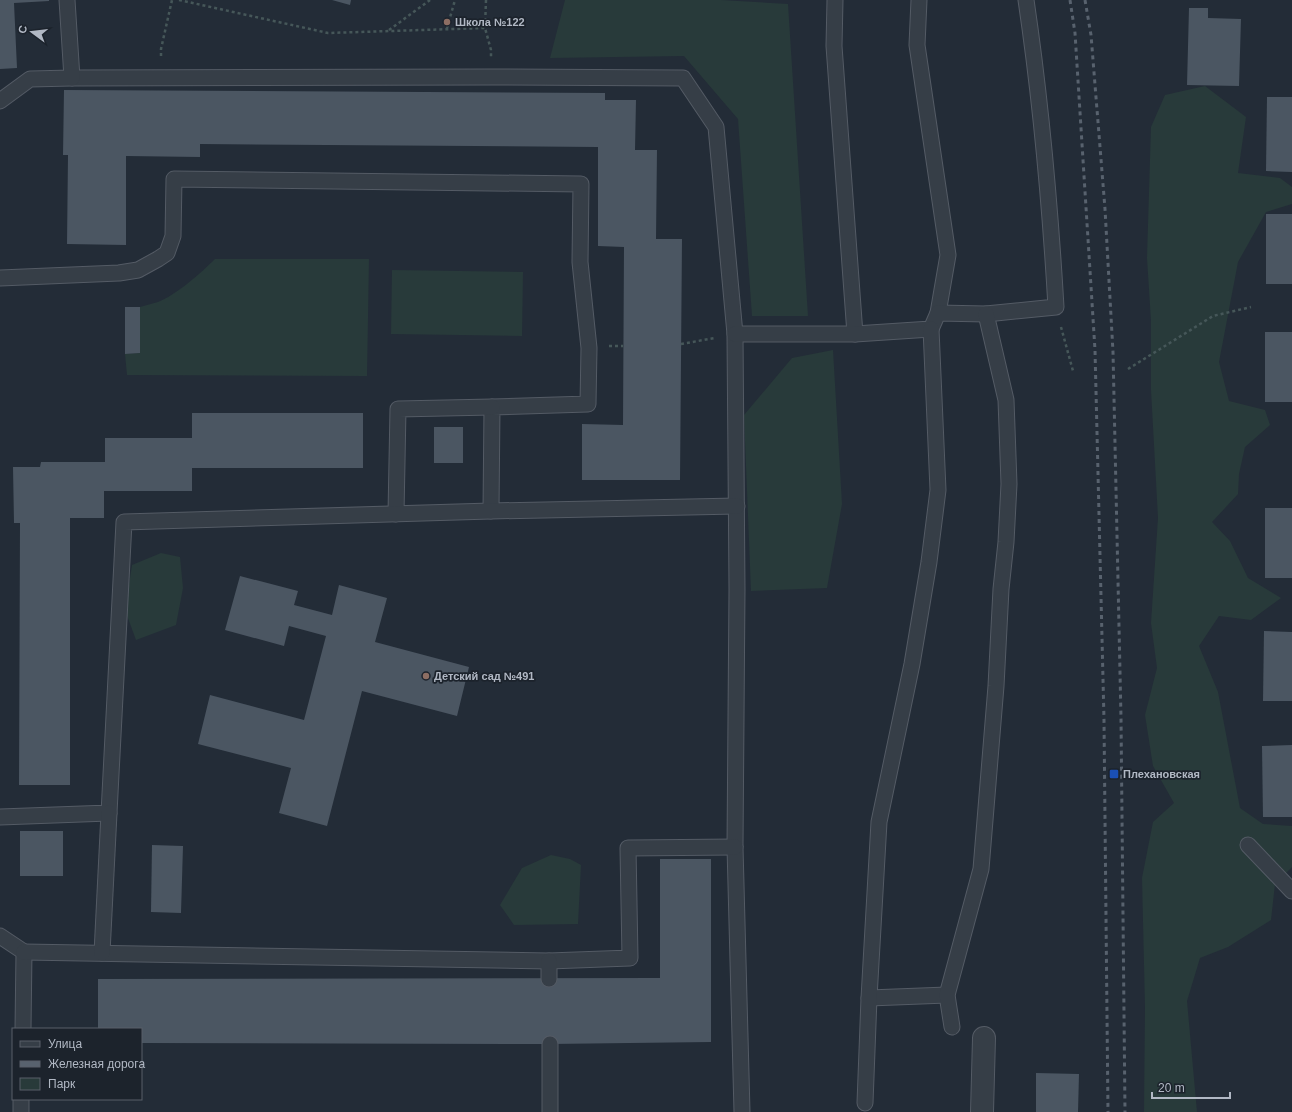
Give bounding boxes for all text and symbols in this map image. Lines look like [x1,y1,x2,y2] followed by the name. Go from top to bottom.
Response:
[12,12,52,52] north arrow
[455,16,525,28] place label: Школа №122
[442,17,452,27] marker: Школа №122
[16,24,29,35] text: С
[434,670,534,682] place label: Детский сад №491
[421,671,431,681] marker: Детский сад №491
[1108,768,1120,780] marker: Плехановская
[1123,768,1200,780] place label: Плехановская
[12,1028,142,1100] legend
[48,1037,82,1051] text: Улица
[48,1057,145,1071] text: Железная дорога
[1152,1074,1230,1100] scale bar
[48,1077,76,1091] text: Парк
[1158,1081,1185,1095] text: 20 m

